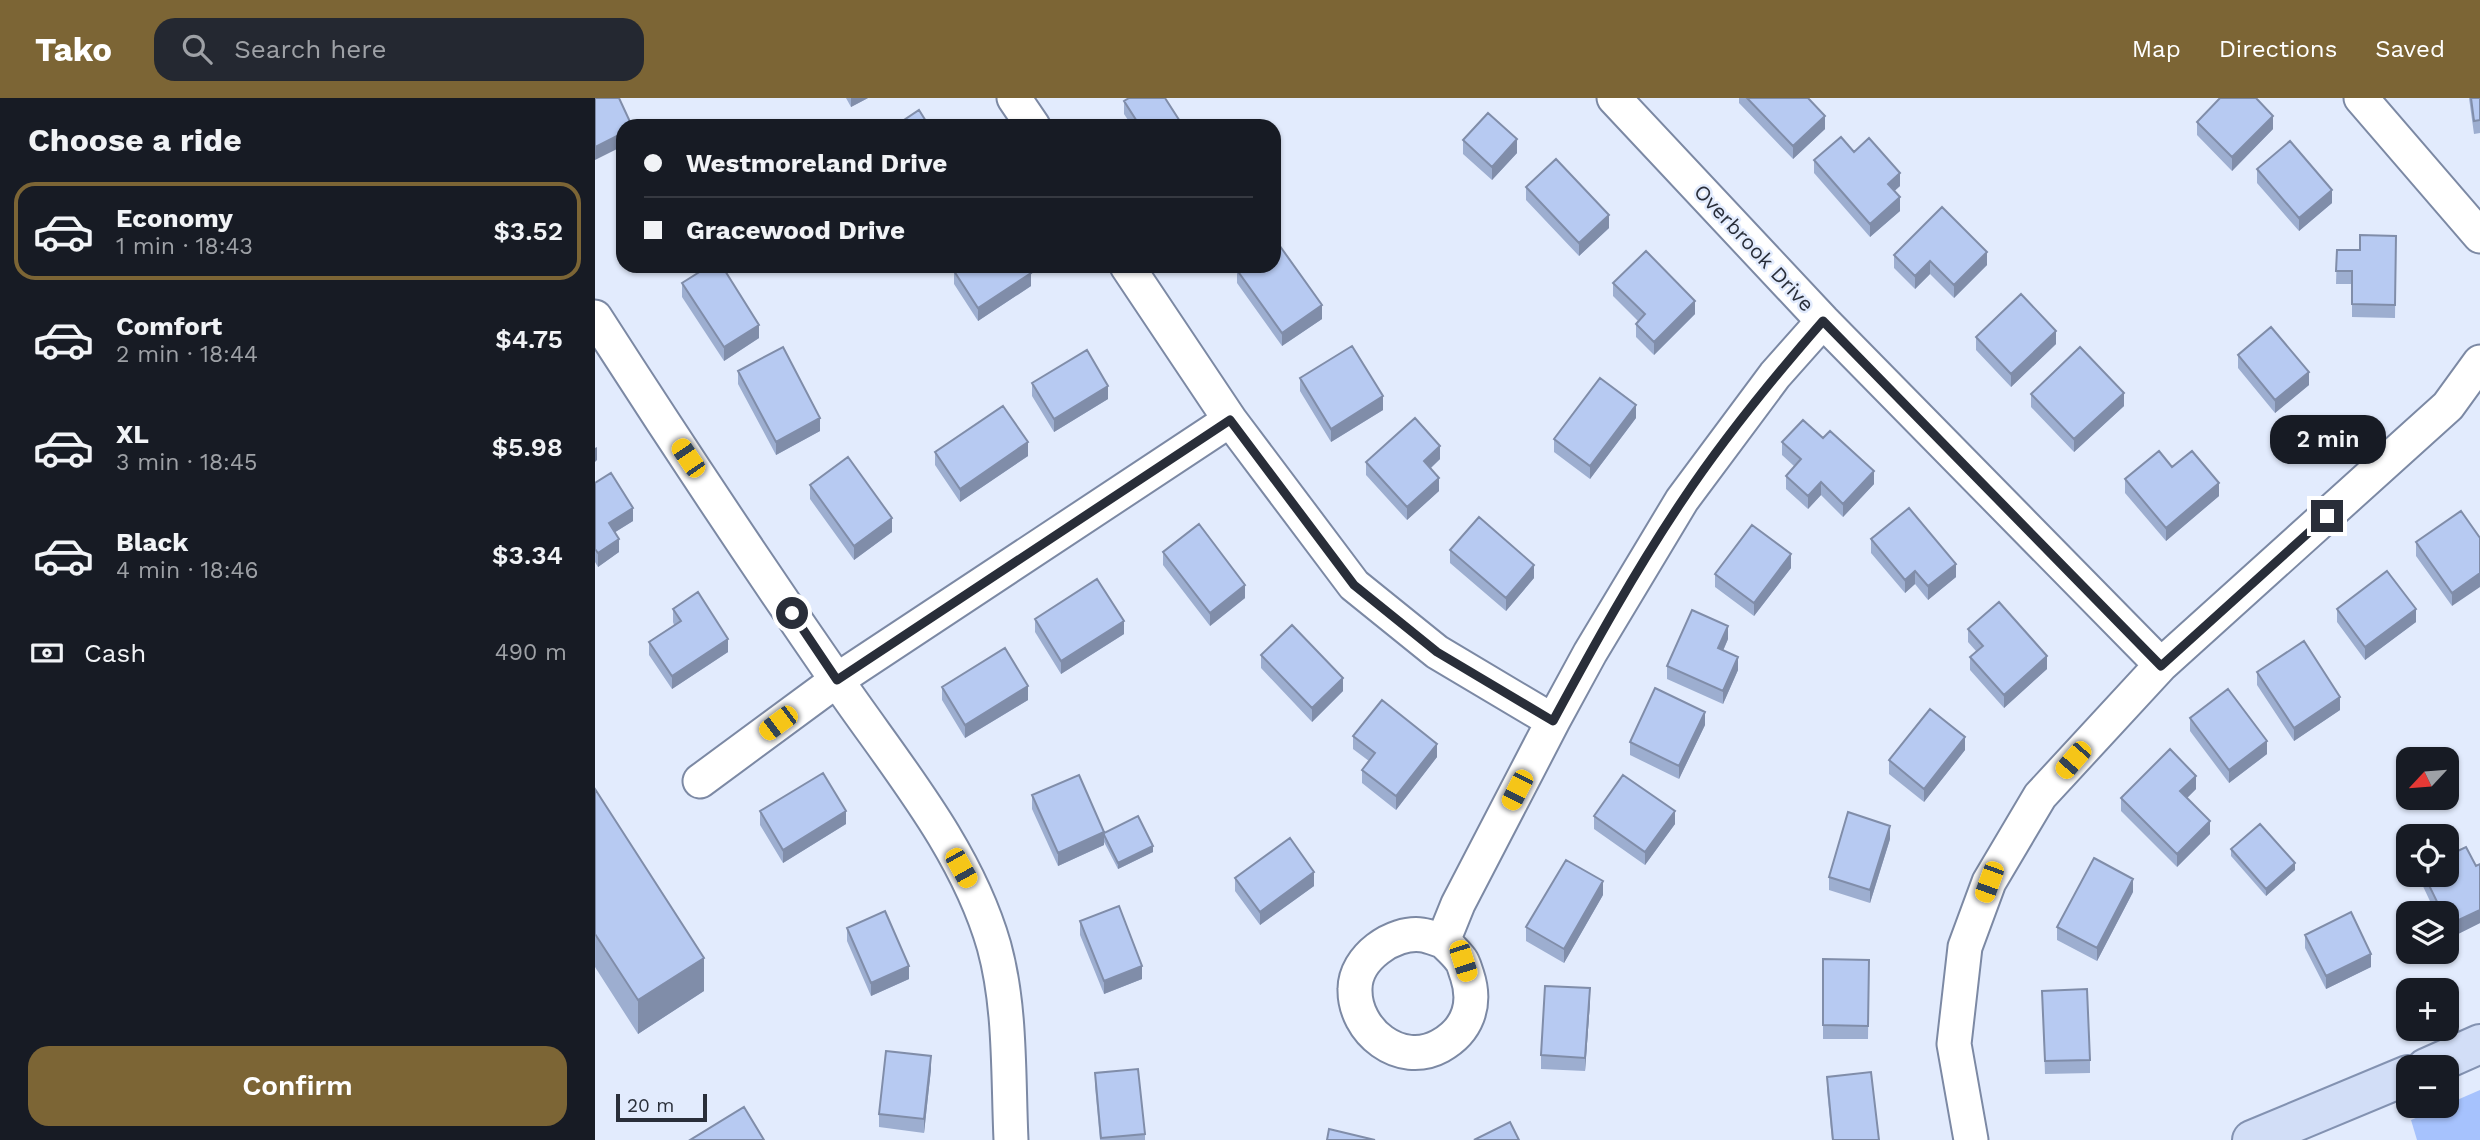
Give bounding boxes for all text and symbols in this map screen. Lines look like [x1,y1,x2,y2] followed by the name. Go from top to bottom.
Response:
[154,18,644,81] search box
[35,30,112,69] text: Tako
[178,30,216,68] icon: search
[234,34,387,64] text: Search here
[2132,35,2181,63] text: Map
[2219,35,2337,63] text: Directions
[2375,35,2445,63] text: Saved
[28,121,242,159] text: Choose a ride
[686,148,947,178] text: Westmoreland Drive
[1689,179,1820,316] street label: Overbrook Drive
[32,200,95,263] icon: car
[116,203,233,233] text: Economy
[686,215,905,245] text: Gracewood Drive
[493,216,563,246] text: $3.52
[116,233,253,260] text: 1 min · 18:43
[32,308,95,371] icon: car
[116,311,222,341] text: Comfort
[495,324,563,354] text: $4.75
[116,341,258,368] text: 2 min · 18:44
[2269,414,2385,464] callout: 2 min
[32,416,95,479] icon: car
[116,419,149,449] text: XL
[2296,426,2360,453] text: 2 min
[492,432,563,462] text: $5.98
[668,435,709,481] car
[116,449,257,476] text: 3 min · 18:45
[2311,500,2343,532] route end
[32,524,95,587] icon: car
[116,527,188,557] text: Black
[492,540,563,570] text: $3.34
[116,557,259,584] text: 4 min · 18:46
[776,597,808,629] route start
[28,634,66,672] icon: cash
[84,638,146,668] text: Cash
[495,639,567,666] text: 490 m
[755,702,802,744] car
[2052,737,2095,783] car
[2396,747,2459,810] north arrow
[2396,747,2459,1118] map controls
[1499,767,1536,813] car
[2396,824,2459,887] button: locate
[942,845,981,891] car
[1972,859,2007,905] car
[2396,901,2459,964] button: layers
[1447,938,1480,984] car
[2396,978,2459,1041] button: +
[28,1046,567,1126] button: Confirm
[2396,1055,2459,1118] button: −
[616,1091,707,1123] scale bar
[627,1094,674,1117] text: 20 m

